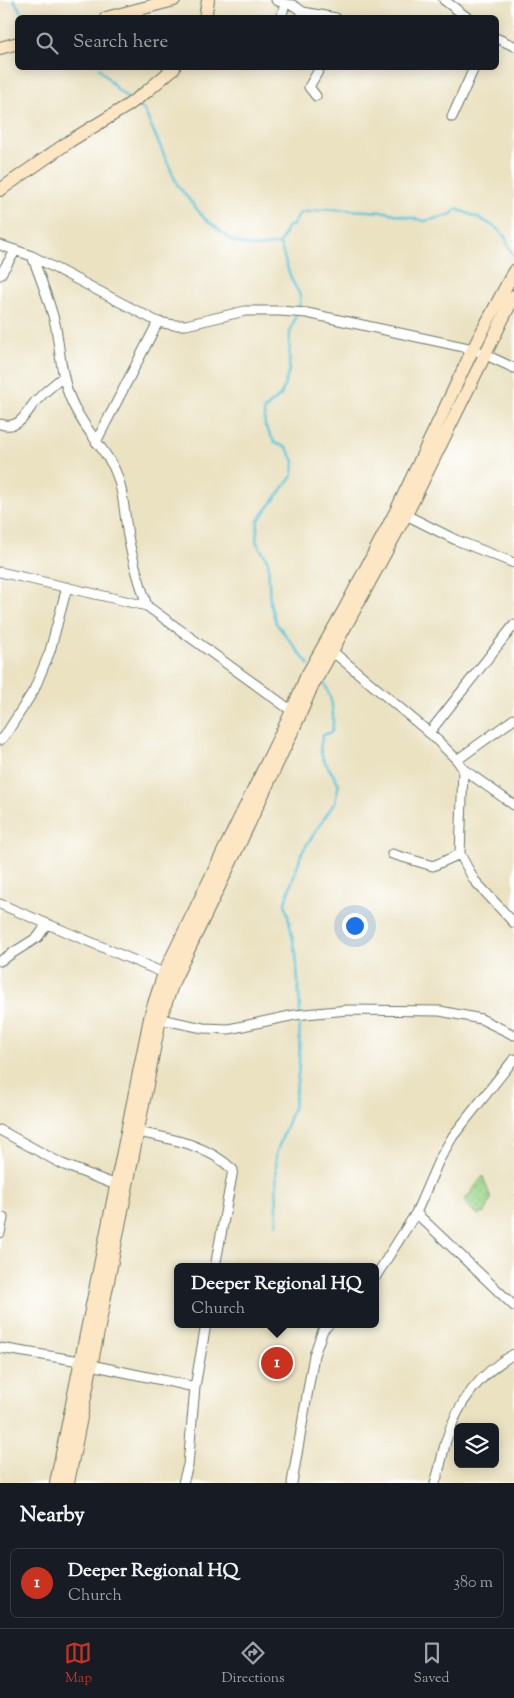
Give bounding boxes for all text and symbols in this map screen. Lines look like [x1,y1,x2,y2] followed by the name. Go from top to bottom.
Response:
[15,15,499,70] search box
[33,29,61,57] icon: search
[73,29,168,56] text: Search here
[342,913,368,939] your location
[174,1263,379,1328] popup
[191,1271,362,1298] text: Deeper Regional HQ
[191,1298,245,1321] text: Church
[261,1344,293,1382] pin: 1
[454,1423,499,1468] map controls
[454,1423,499,1468] button: layers
[20,1501,85,1531] text: Nearby
[68,1558,238,1585] text: Deeper Regional HQ
[34,1572,40,1595] text: 1
[453,1572,493,1595] text: 380 m
[68,1585,122,1608] text: Church
[64,1639,92,1689] tab: Map
[221,1639,285,1689] tab: Directions
[414,1639,449,1689] tab: Saved

